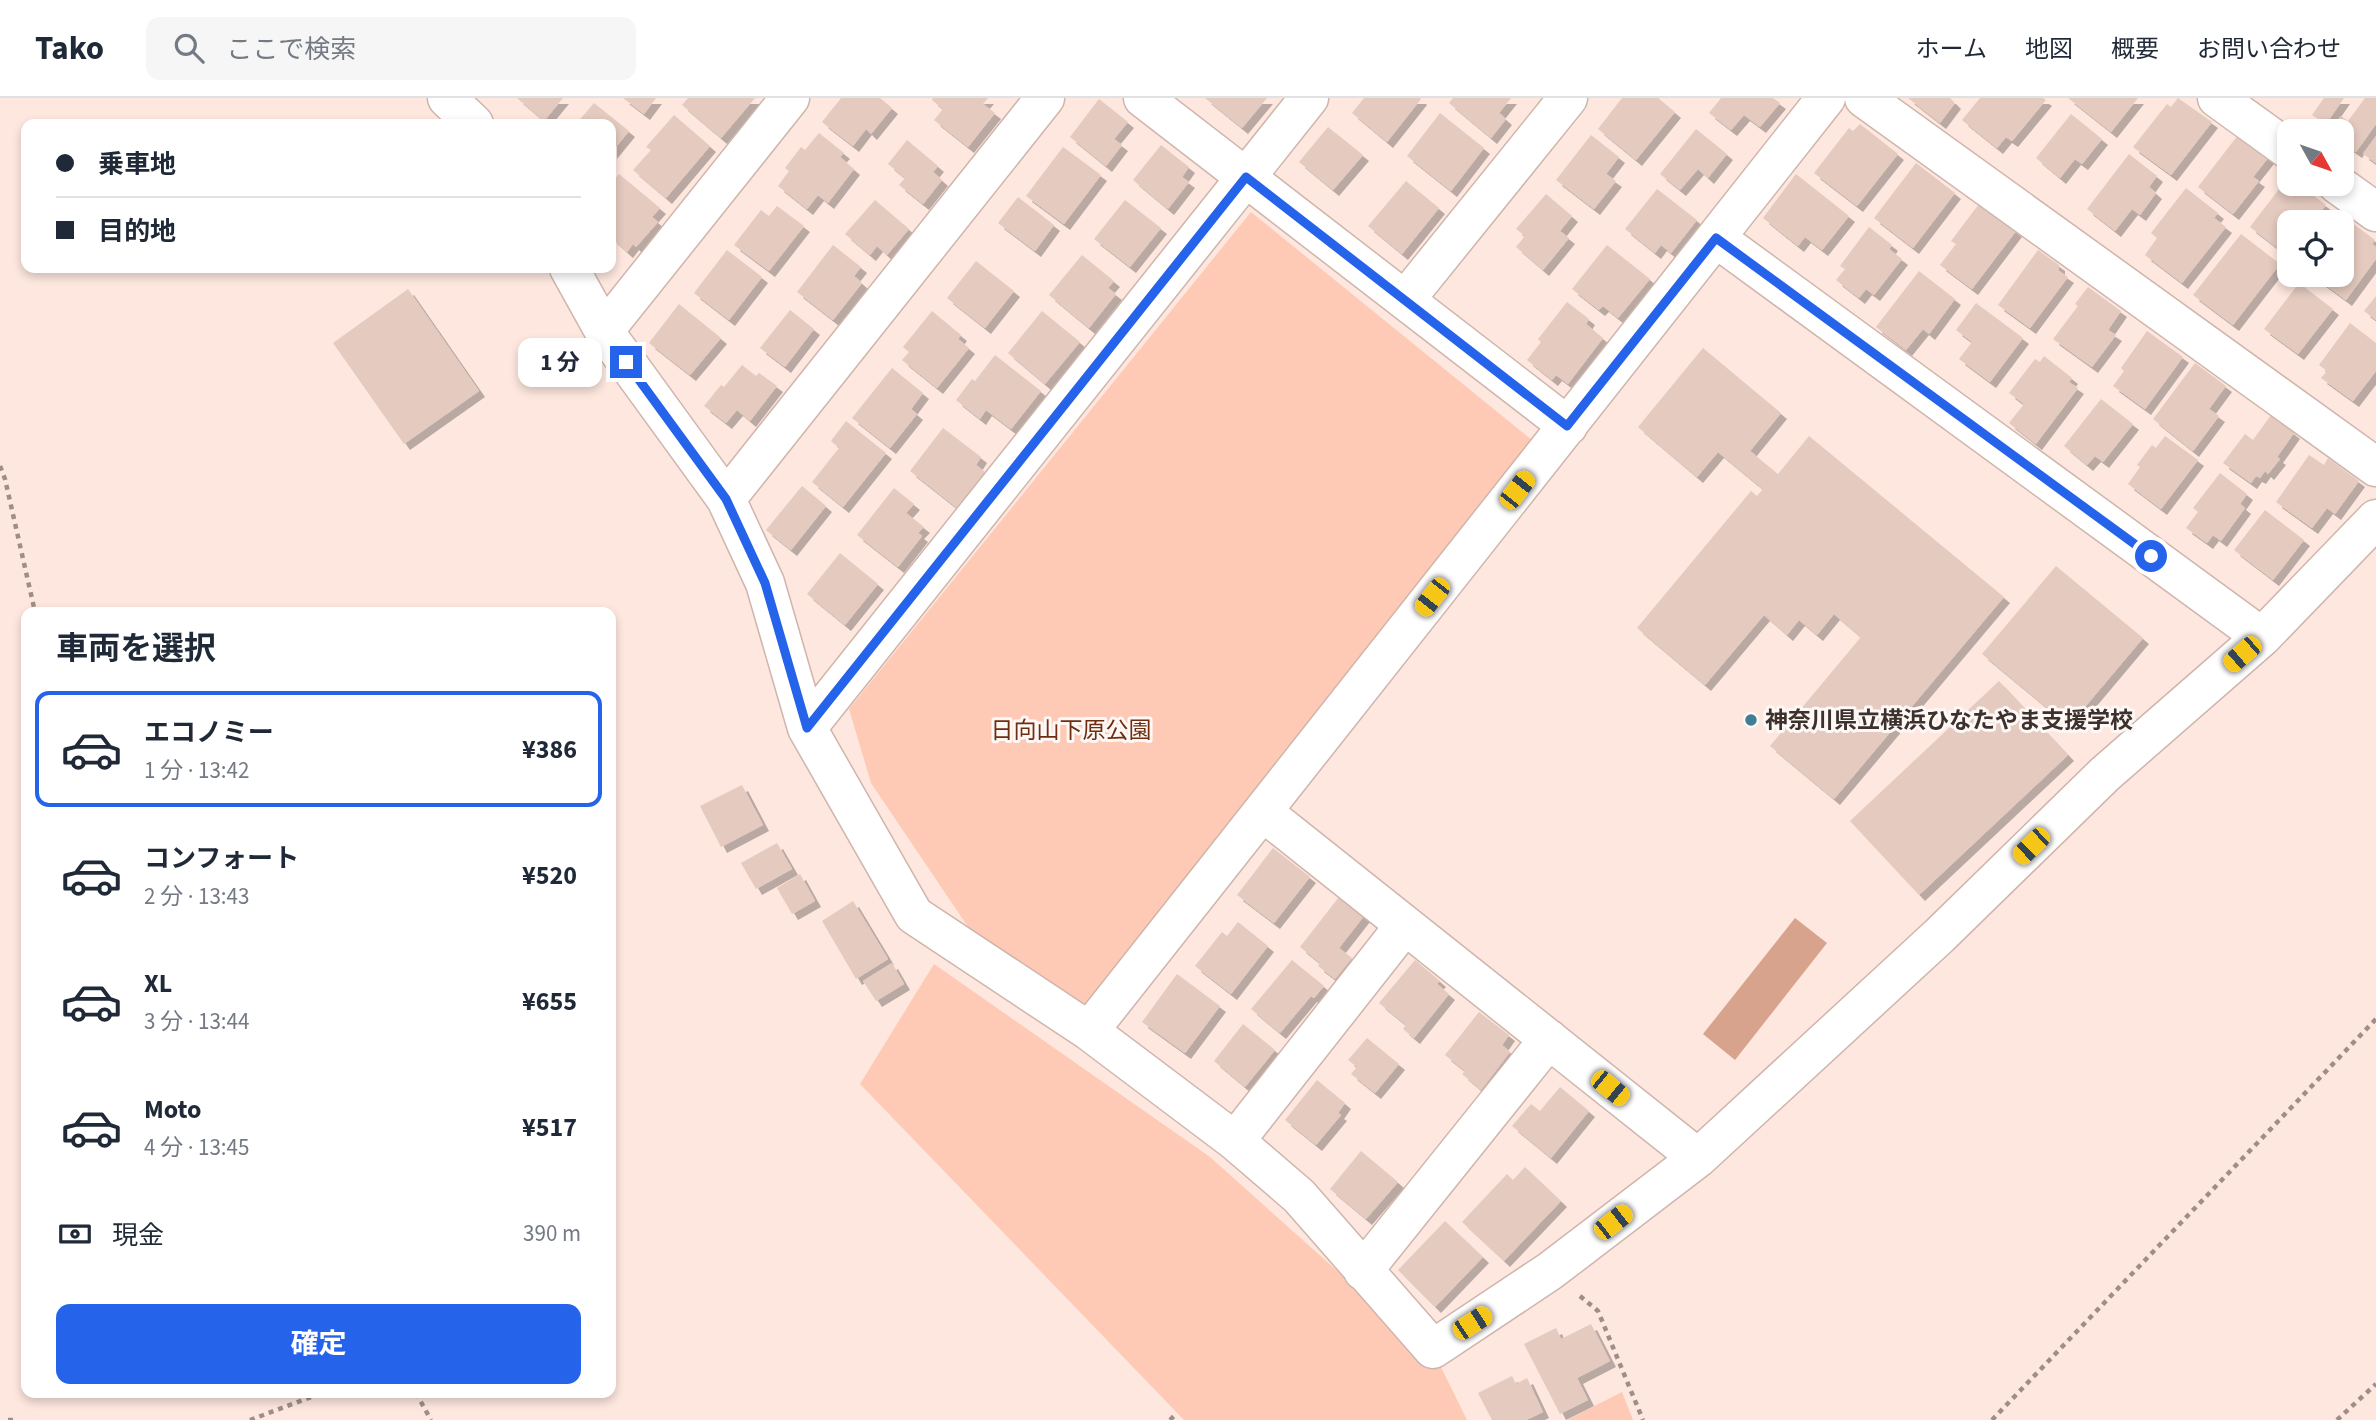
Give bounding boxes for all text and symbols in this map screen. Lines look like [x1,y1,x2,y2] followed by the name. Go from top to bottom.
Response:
[146,17,636,80] search box
[35,25,104,72] text: Tako
[170,29,208,67] icon: search
[226,31,356,68] text: ここで検索
[1916,32,1987,67] text: ホーム
[2025,32,2073,67] text: 地図
[2111,32,2159,67] text: 概要
[2197,32,2341,67] text: お問い合わせ
[2277,119,2354,196] north arrow
[2277,119,2354,287] map controls
[98,146,176,183] text: 乗車地
[2277,210,2354,287] button: locate
[98,213,176,250] text: 目的地
[518,338,602,386] callout: 1 分
[540,346,580,379] text: 1 分
[610,346,642,378] route end
[1496,467,1539,513] car
[2135,540,2167,572] route start
[1411,574,1454,620] car
[56,626,216,672] text: 車両を選択
[2220,632,2265,676] car
[1765,704,2133,737] place label: 神奈川県立横浜ひなたやま支援学校
[1743,712,1759,728] marker: 神奈川県立横浜ひなたやま支援学校
[144,714,274,751] text: エコノミー
[991,714,1152,747] park label: 日向山下原公園
[60,718,123,781] icon: car
[522,731,577,768] text: ¥386
[144,754,249,787] text: 1 分 · 13:42
[2009,824,2054,868] car
[144,840,299,877] text: コンフォート
[60,844,123,907] icon: car
[522,857,577,894] text: ¥520
[144,880,249,913] text: 2 分 · 13:43
[144,965,172,1002] text: XL
[60,970,123,1033] icon: car
[522,983,577,1020] text: ¥655
[144,1005,249,1038] text: 3 分 · 13:44
[1588,1067,1633,1109] car
[144,1091,201,1128] text: Moto
[60,1096,123,1159] icon: car
[522,1109,577,1146] text: ¥517
[144,1131,249,1164] text: 4 分 · 13:45
[1590,1201,1637,1243] car
[56,1215,94,1253] icon: cash
[112,1217,164,1254] text: 現金
[523,1217,581,1250] text: 390 m
[1449,1303,1496,1343] car
[56,1304,581,1384] button: 確定

